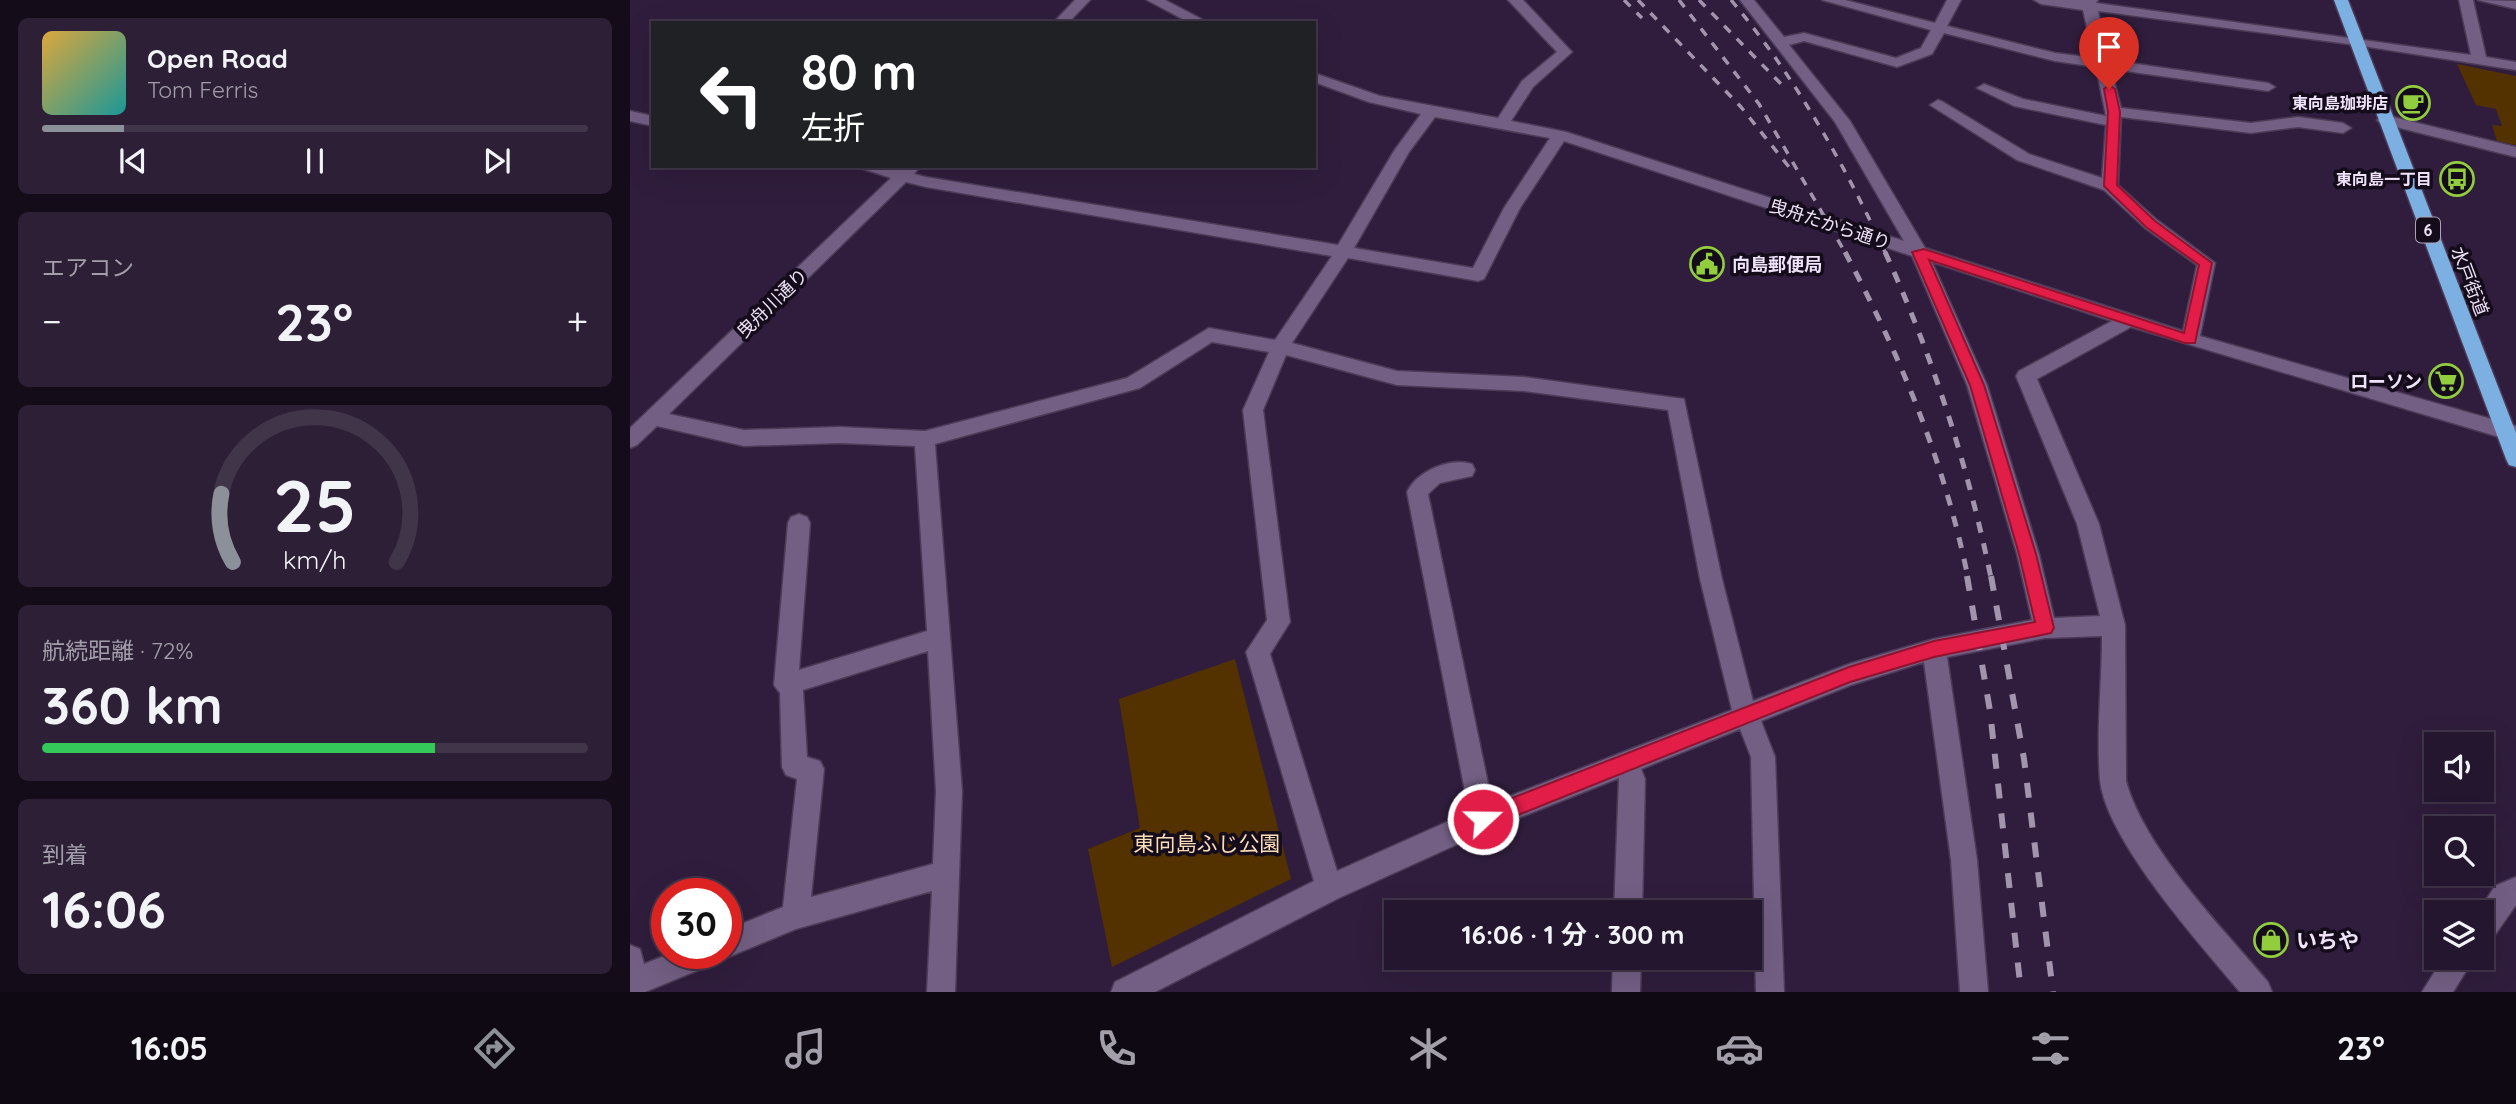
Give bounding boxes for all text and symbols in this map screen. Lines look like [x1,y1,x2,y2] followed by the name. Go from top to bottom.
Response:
[2079,17,2139,89] pin
[2090,28,2128,66] icon: arrive
[801,41,917,102] text: 80 m
[147,42,288,75] text: Open Road
[686,49,777,140] icon: left
[147,75,258,104] text: Tom Ferris
[2394,84,2432,122] cafe icon: 東向島珈琲店
[2292,93,2388,113] place label: 東向島珈琲店
[801,107,865,147] text: 左折
[114,142,152,180] icon: previous
[296,142,334,180] icon: pause
[478,142,516,180] icon: next
[2438,160,2476,198] bus stop icon: 東向島一丁目
[2336,169,2432,189] place label: 東向島一丁目
[1767,194,1893,254] street label: 曳舟たから通り
[2416,218,2440,242] road number: 6
[2446,243,2494,319] street label: 水戸街道
[1688,245,1726,283] public building icon: 向島郵便局
[42,253,134,282] text: エアコン
[1732,253,1822,276] place label: 向島郵便局
[732,263,812,343] street label: 曳舟川通り
[275,289,353,354] text: 23°
[42,297,62,345] text: −
[567,297,588,345] text: +
[2427,362,2465,400] supermarket icon: ローソン
[2350,370,2422,393] place label: ローソン
[273,459,357,550] text: 25
[283,544,347,575] text: km/h
[42,636,193,665] text: 航続距離 · 72%
[42,672,223,737] text: 360 km
[2424,732,2494,970] map controls
[2424,732,2494,802] button: sound
[1446,782,1520,856] position arrow
[2424,816,2494,886] button: search
[1134,830,1281,856] park label: 東向島ふじ公園
[42,840,88,869] text: 到着
[42,876,166,941] text: 16:06
[651,878,742,969] speed limit sign: 30
[2424,900,2494,970] button: layers
[1461,918,1685,951] text: 16:06 · 1 分 · 300 m
[2252,921,2290,959] shop icon: いちや
[2296,927,2359,953] place label: いちや
[470,1024,519,1073] icon: directions
[781,1024,830,1073] icon: music
[1092,1024,1141,1073] icon: phone
[1404,1024,1453,1073] icon: climate
[1715,1024,1764,1073] icon: car
[2026,1024,2075,1073] icon: filters
[131,1028,208,1068] text: 16:05
[2337,1028,2385,1068] text: 23°

